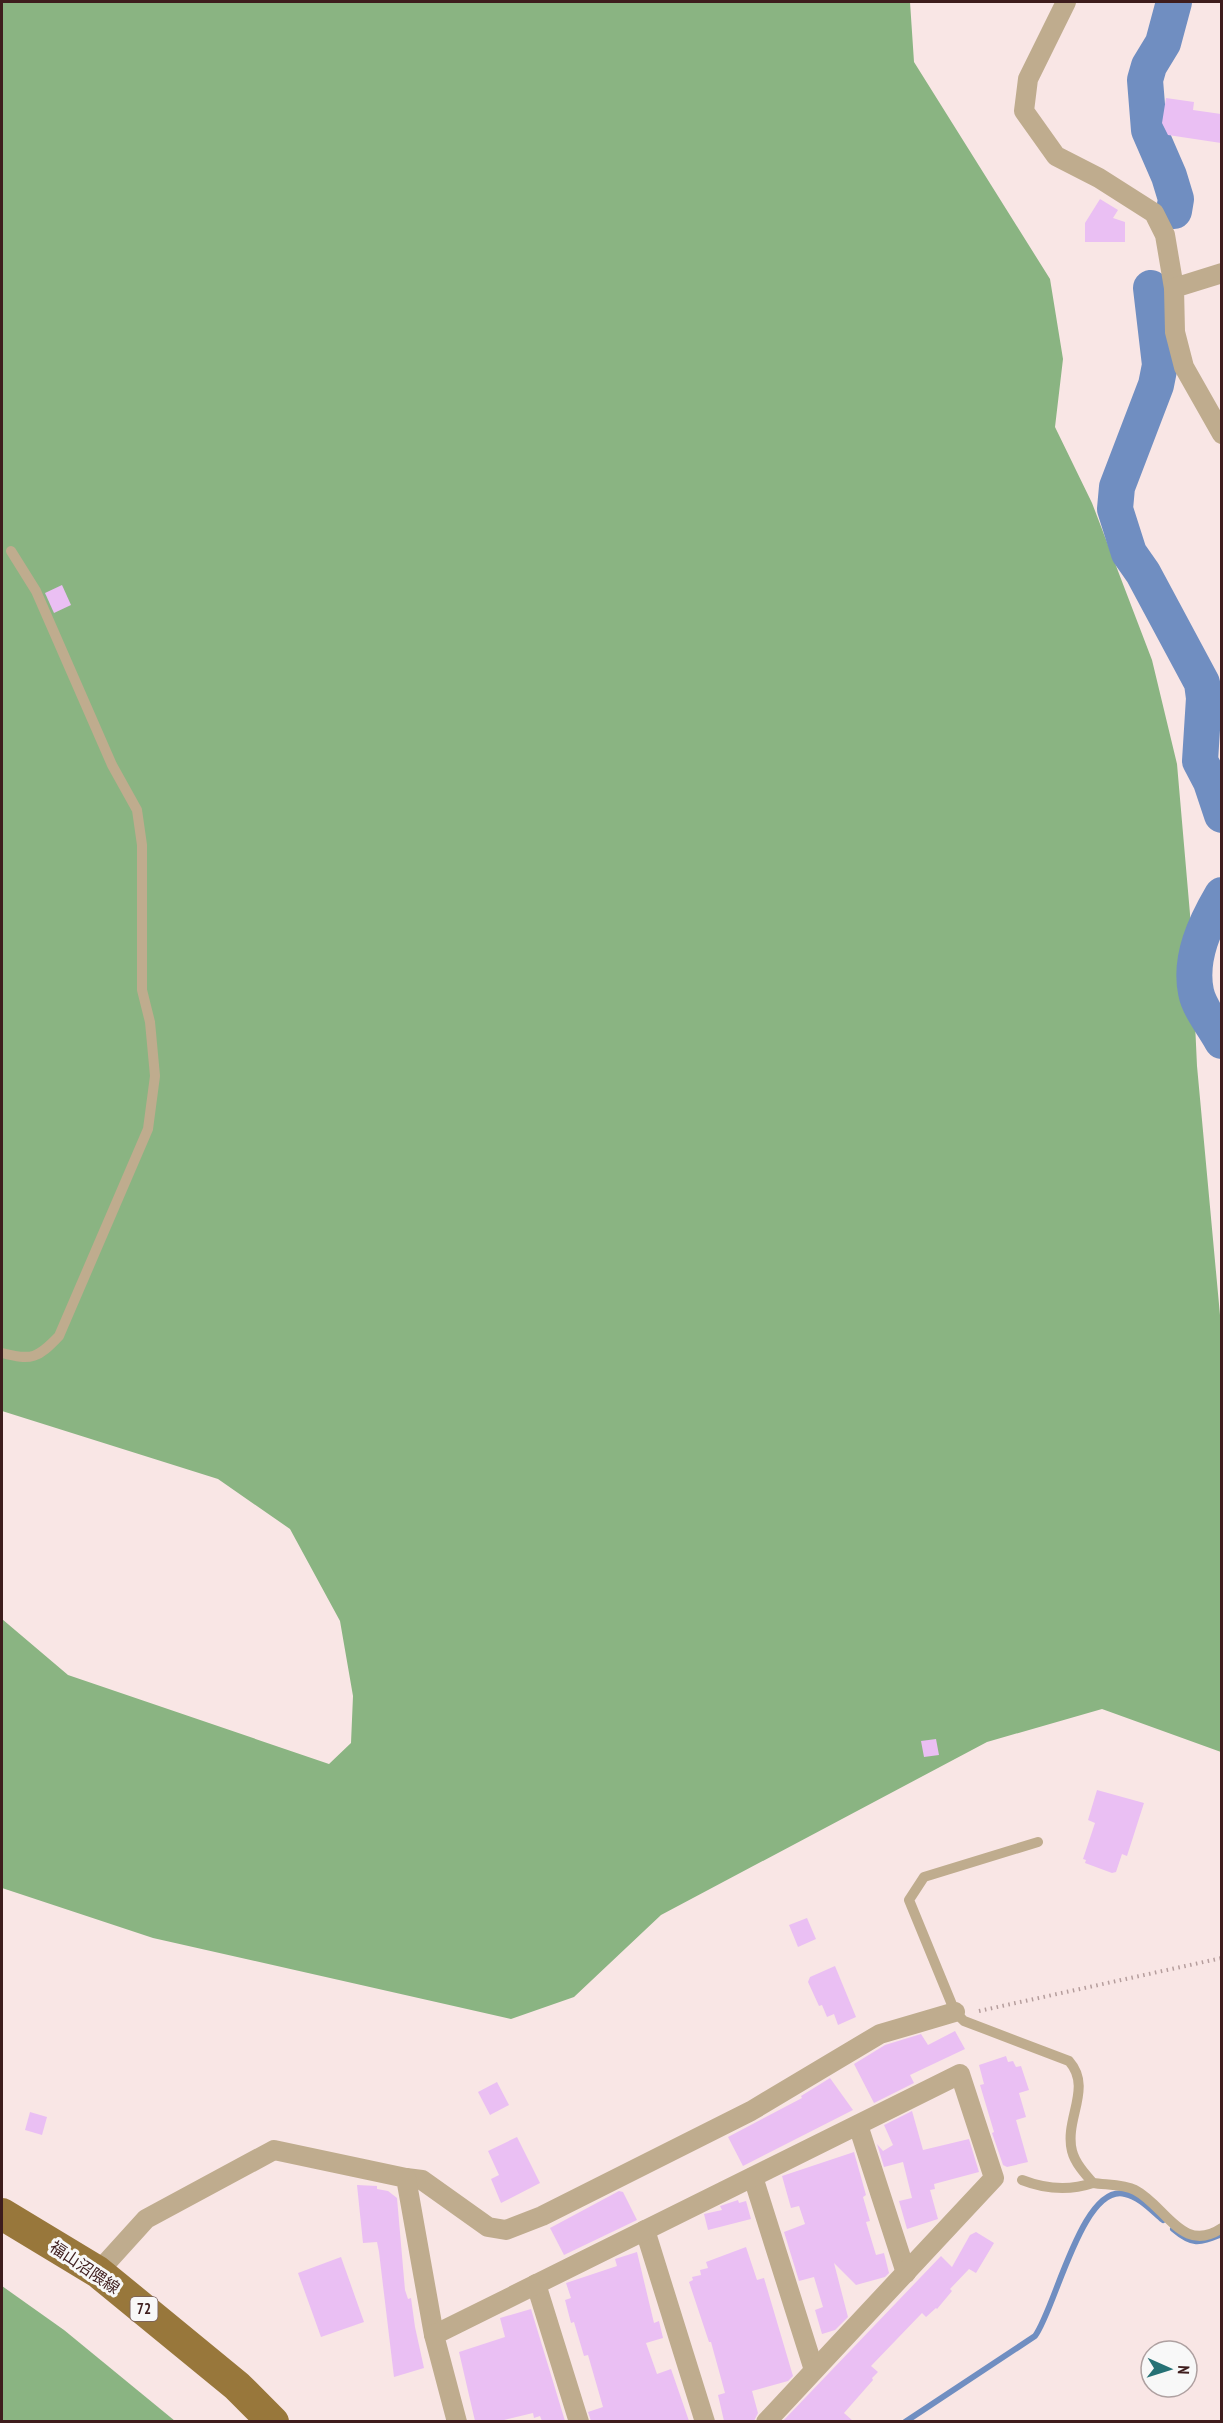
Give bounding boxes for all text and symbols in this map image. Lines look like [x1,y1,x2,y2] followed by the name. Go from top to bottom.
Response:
[46,2236,124,2298] street label: 福山沼隈線
[130,2297,158,2321] road number: 72
[1139,2339,1199,2399] north arrow
[1174,2365,1194,2375] text: N

